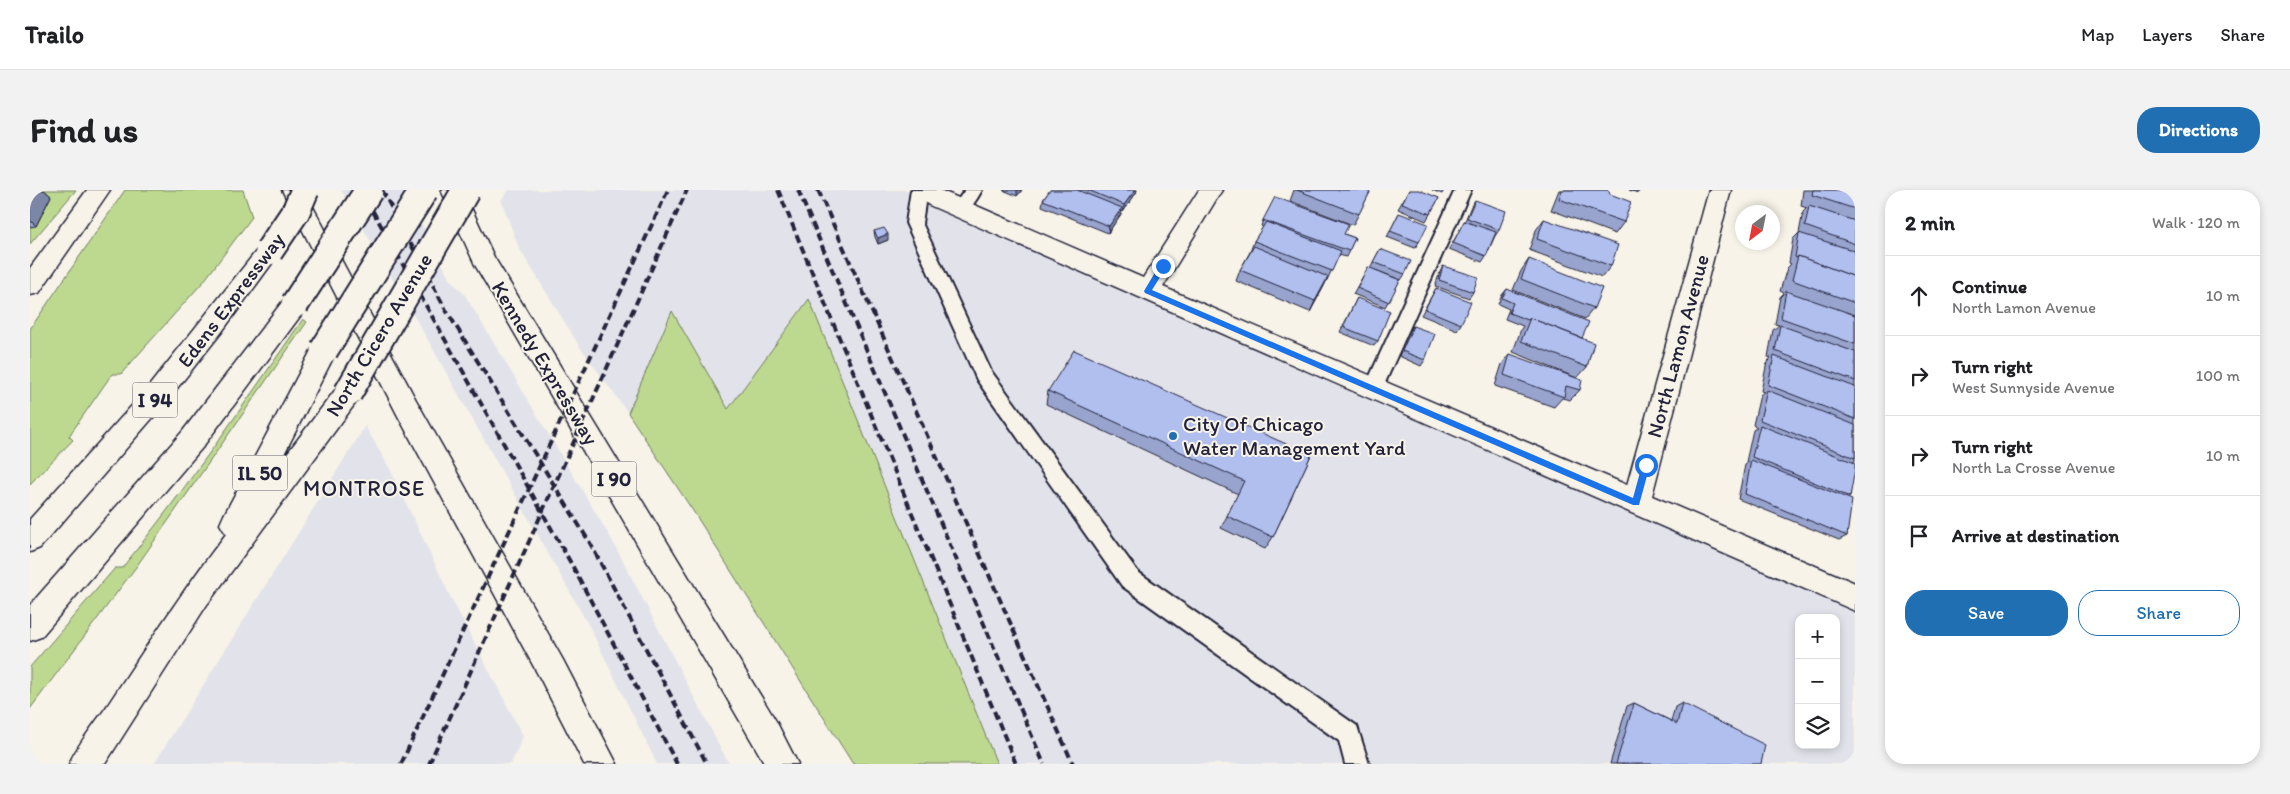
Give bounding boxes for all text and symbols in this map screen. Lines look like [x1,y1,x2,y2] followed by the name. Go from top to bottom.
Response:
[25,20,84,49] text: Trailo
[2081,24,2114,46] text: Map
[2142,24,2192,46] text: Layers
[2220,24,2265,46] text: Share
[2137,107,2260,153] button: Directions
[30,109,138,151] text: Find us
[1735,205,1780,250] north arrow
[1905,210,1955,235] text: 2 min
[2152,213,2240,232] text: Walk · 120 m
[172,227,290,372] street label: Edens Expressway
[320,249,437,421] street label: North Cicero Avenue
[1641,251,1714,440] street label: North Lamon Avenue
[1152,255,1175,278] route end
[1952,275,2027,298] text: Continue
[487,276,604,449] street label: Kennedy Expressway
[1905,282,1933,310] icon: ahead
[2206,286,2240,305] text: 10 m
[1952,298,2096,317] text: North Lamon Avenue
[1952,355,2033,378] text: Turn right
[1905,362,1933,390] icon: right
[2196,366,2240,385] text: 100 m
[1952,378,2115,397] text: West Sunnyside Avenue
[132,382,178,418] road number: I 94
[1183,411,1406,460] place label: City Of Chicago Water Management Yard
[1167,430,1179,442] marker: City Of Chicago Water Management Yard
[1952,435,2033,458] text: Turn right
[1905,442,1933,470] icon: right
[2206,446,2240,465] text: 10 m
[1635,454,1658,477] route start
[232,456,288,490] road number: IL 50
[1952,458,2115,477] text: North La Crosse Avenue
[592,462,636,496] road number: I 90
[303,475,425,502] district label: MONTROSE
[1905,522,1933,550] icon: arrive
[1952,524,2119,547] text: Arrive at destination
[1905,590,2068,636] button: Save
[2078,590,2240,636] button: Share
[1795,614,1840,749] map controls
[1795,614,1840,659] button: +
[1795,659,1840,704] button: −
[1795,704,1840,749] button: layers

